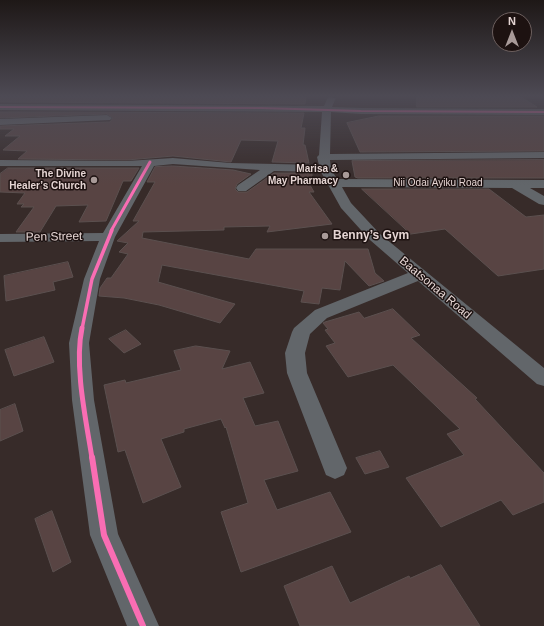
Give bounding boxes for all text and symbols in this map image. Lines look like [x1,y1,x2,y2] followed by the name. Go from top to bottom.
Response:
[492,12,532,52] north arrow
[508,15,516,27] text: N
[268,163,338,186] place label: Marisa & May Pharmacy
[9,168,86,192] place label: The Divine Healer’s Church
[341,170,351,180] marker: Marisa & May Pharmacy
[89,175,99,185] marker: The Divine Healer’s Church
[393,177,483,189] street label: Nii Odai Ayiku Road
[26,229,82,245] street label: Pen Street
[333,229,409,243] place label: Benny’s Gym
[320,231,330,241] marker: Benny’s Gym
[396,254,474,322] street label: Baatsonaa Road

